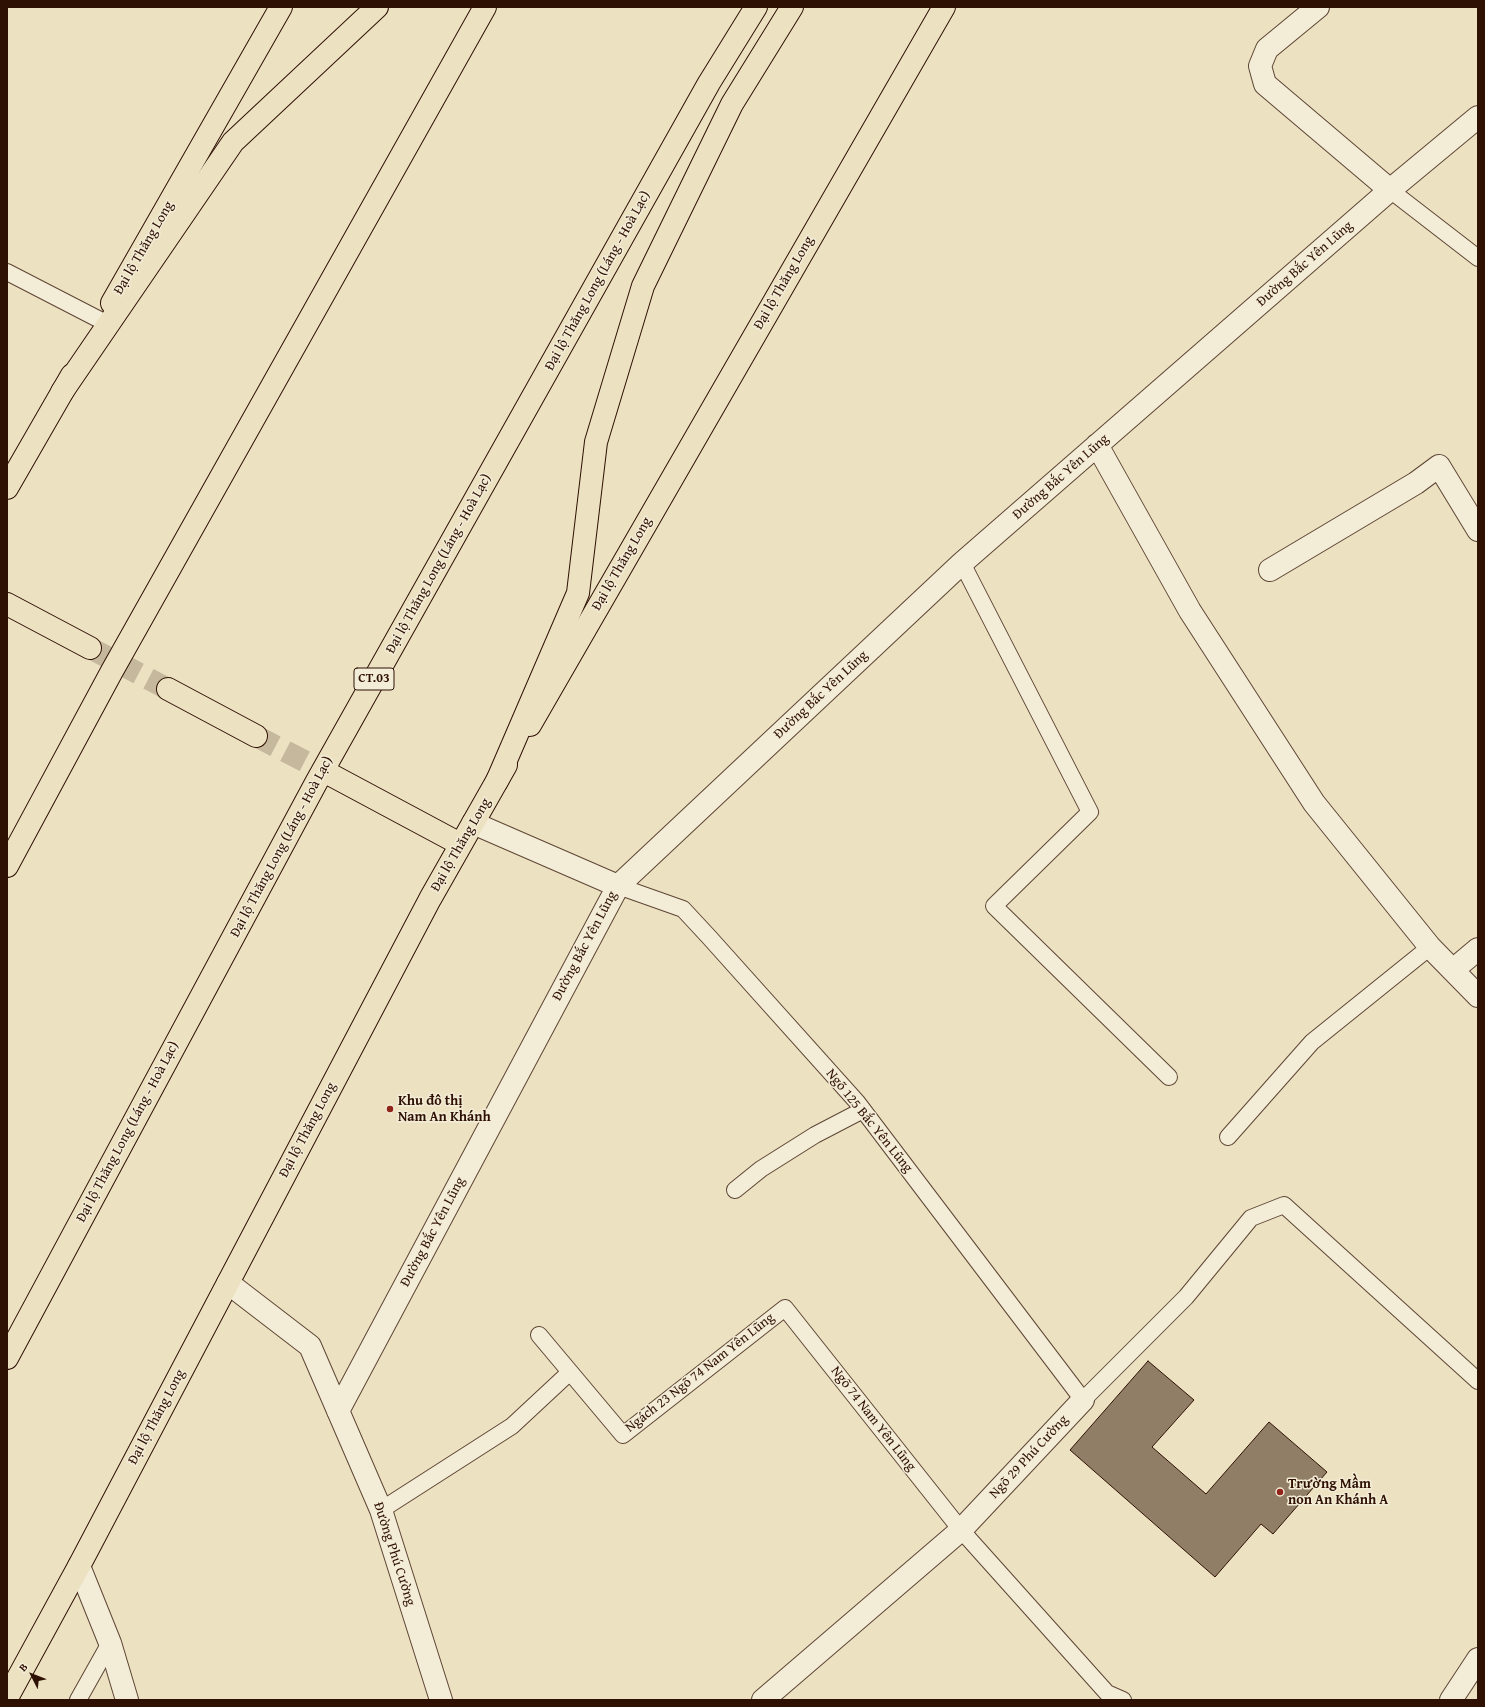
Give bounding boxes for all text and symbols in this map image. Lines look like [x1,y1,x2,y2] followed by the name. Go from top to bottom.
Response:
[542,188,654,374] street label: Đại lộ Thăng Long (Láng - Hoà Lạc)
[110,198,178,298] street label: Đại lộ Thăng Long
[1253,218,1357,310] street label: Đường Bắc Yên Lũng
[750,233,818,333] street label: Đại lộ Thăng Long
[1009,431,1113,523] street label: Đường Bắc Yên Lũng
[383,471,495,657] street label: Đại lộ Thăng Long (Láng - Hoà Lạc)
[588,514,656,614] street label: Đại lộ Thăng Long
[771,647,871,743] street label: Đường Bắc Yên Lũng
[354,668,394,690] road number: CT.03
[227,754,337,940] street label: Đại lộ Thăng Long (Láng - Hoà Lạc)
[427,795,495,895] street label: Đại lộ Thăng Long
[549,888,621,1004] street label: Đường Bắc Yên Lũng
[73,1039,183,1225] street label: Đại lộ Thăng Long (Láng - Hoà Lạc)
[822,1066,916,1176] street label: Ngõ 125 Bắc Yên Lũng
[276,1080,340,1180] street label: Đại lộ Thăng Long
[398,1093,491,1126] place label: Khu đô thị Nam An Khánh
[385,1104,395,1114] marker: Khu đô thị Nam An Khánh
[397,1174,469,1290] street label: Đường Bắc Yên Lũng
[622,1310,778,1436] street label: Ngách 23 Ngõ 74 Nam Yên Lũng
[827,1363,919,1475] street label: Ngõ 74 Nam Yên Lũng
[125,1367,189,1467] street label: Đại lộ Thăng Long
[986,1412,1072,1502] street label: Ngõ 29 Phú Cường
[1288,1476,1388,1508] place label: Trường Mầm non An Khánh A
[1275,1487,1285,1497] marker: Trường Mầm non An Khánh A
[369,1500,419,1608] street label: Đường Phú Cường
[12,1655,52,1695] north arrow
[15,1659,31,1675] text: B

